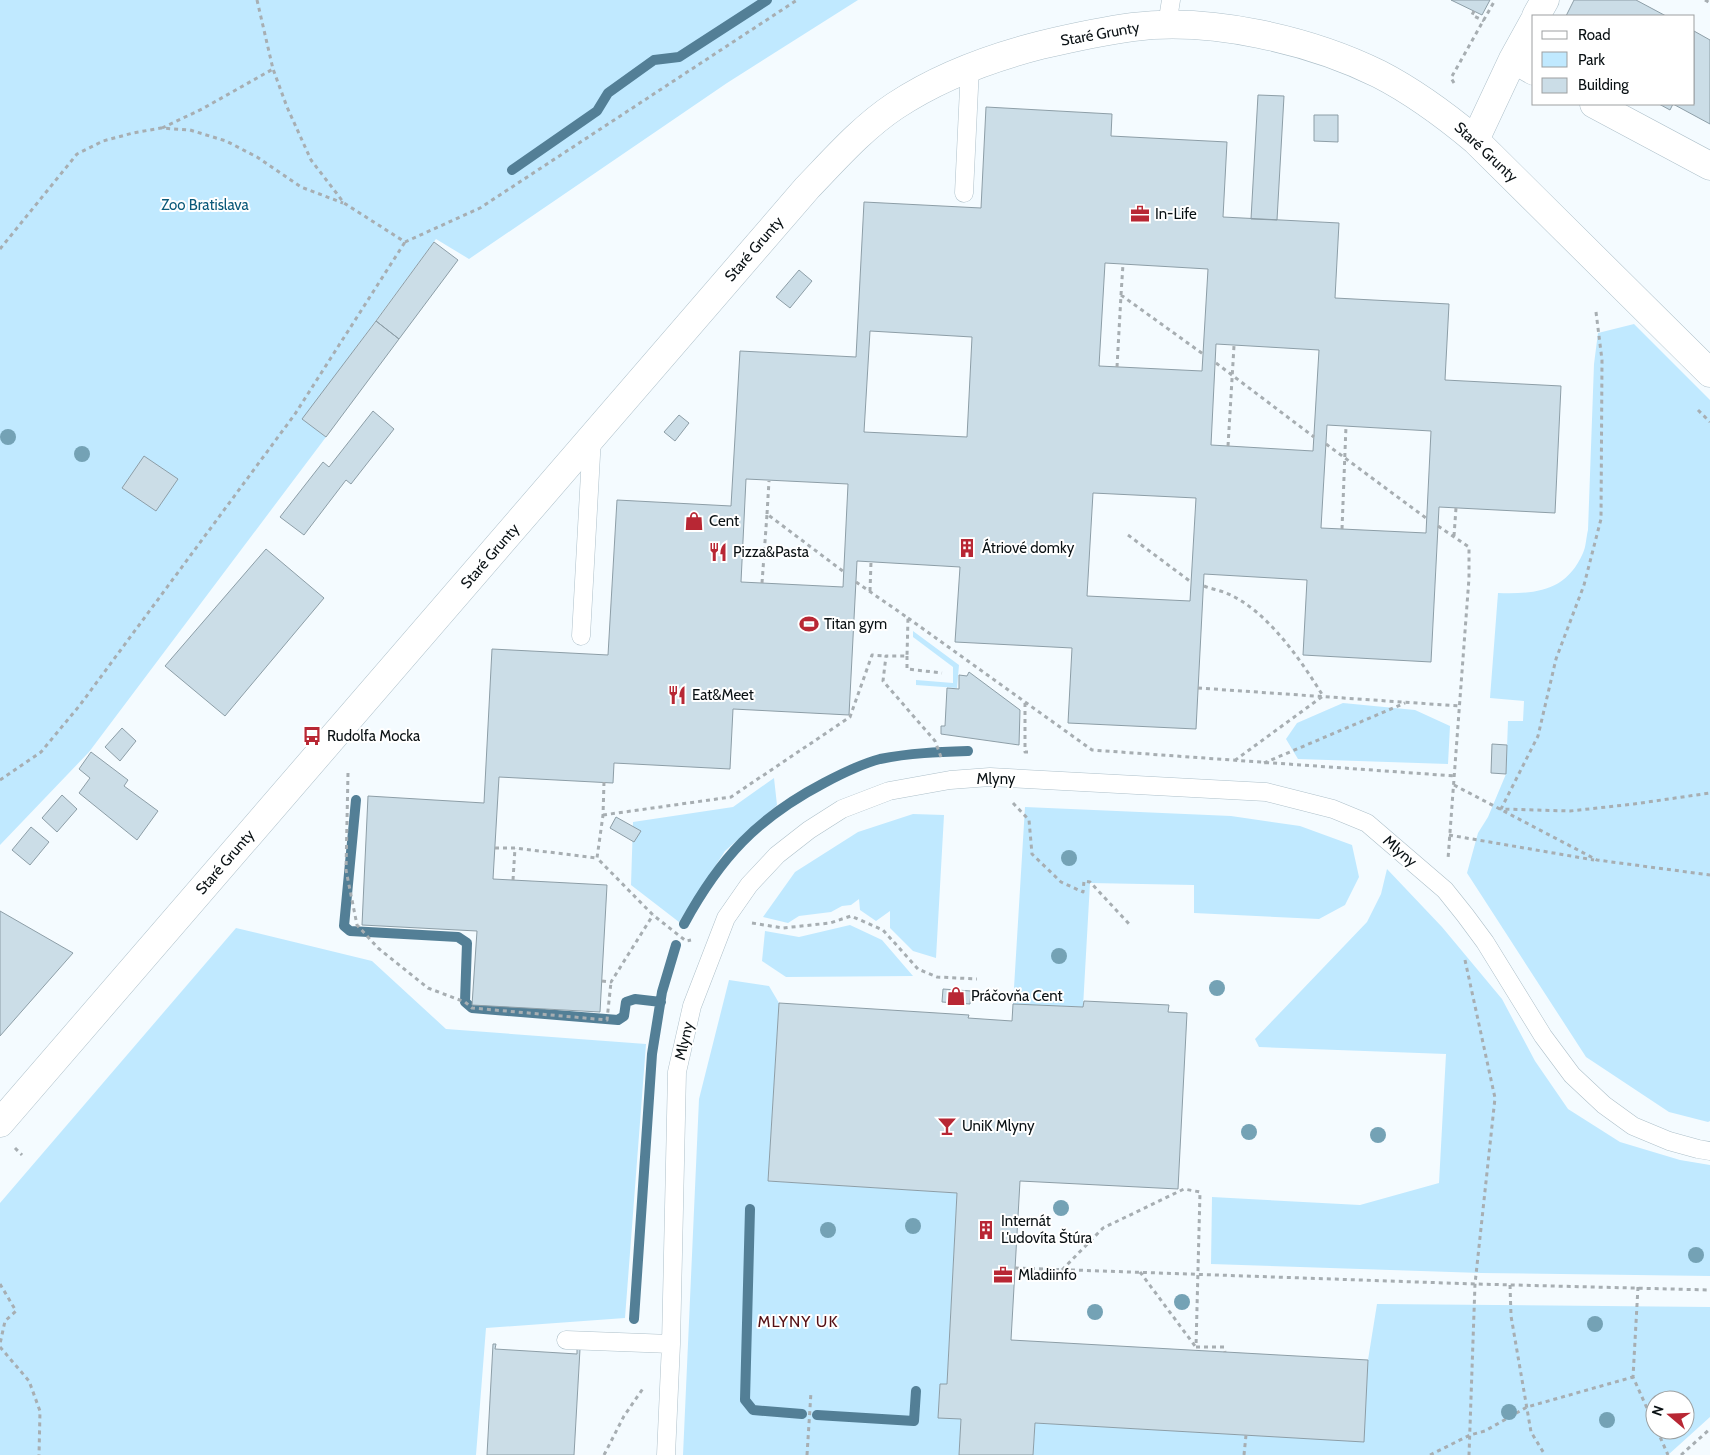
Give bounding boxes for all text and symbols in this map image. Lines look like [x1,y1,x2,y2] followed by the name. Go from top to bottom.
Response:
[1532,15,1695,105] legend
[1059,18,1141,50] street label: Staré Grunty
[1578,26,1611,44] text: Road
[1578,51,1605,69] text: Park
[1578,76,1629,94] text: Building
[1451,118,1522,186] street label: Staré Grunty
[161,196,250,214] park label: Zoo Bratislava
[1129,203,1151,225] office icon: In-Life
[1155,205,1197,223] place label: In-Life
[721,213,787,285] street label: Staré Grunty
[683,510,705,532] shop icon: Cent
[709,512,739,530] place label: Cent
[457,520,523,592] street label: Staré Grunty
[956,537,978,559] building icon: Átriové domky
[982,538,1075,557] place label: Átriové domky
[707,541,729,563] restaurant icon: Pizza&Pasta
[733,543,810,561] place label: Pizza&Pasta
[798,613,820,635] sports icon: Titan gym
[824,615,887,633] place label: Titan gym
[666,684,688,706] restaurant icon: Eat&Meet
[692,686,754,704] place label: Eat&Meet
[301,725,323,747] bus stop icon: Rudolfa Mocka
[327,727,421,745] place label: Rudolfa Mocka
[977,770,1016,788] street label: Mlyny
[192,826,258,898] street label: Staré Grunty
[1379,831,1421,871] street label: Mlyny
[945,985,967,1007] shop icon: Práčovňa Cent
[971,987,1063,1005] place label: Práčovňa Cent
[671,1020,697,1062] street label: Mlyny
[936,1115,958,1137] bar icon: UniK Mlyny
[962,1117,1035,1135] place label: UniK Mlyny
[1001,1212,1093,1247] place label: Internát Ľudovíta Štúra
[975,1219,997,1241] building icon: Internát Ľudovíta Štúra
[992,1264,1014,1286] office icon: Mladiinfo
[1018,1266,1077,1284] place label: Mladiinfo
[757,1312,839,1331] district label: MLYNY UK
[1645,1390,1695,1440] north arrow
[1648,1403,1668,1418] text: N

